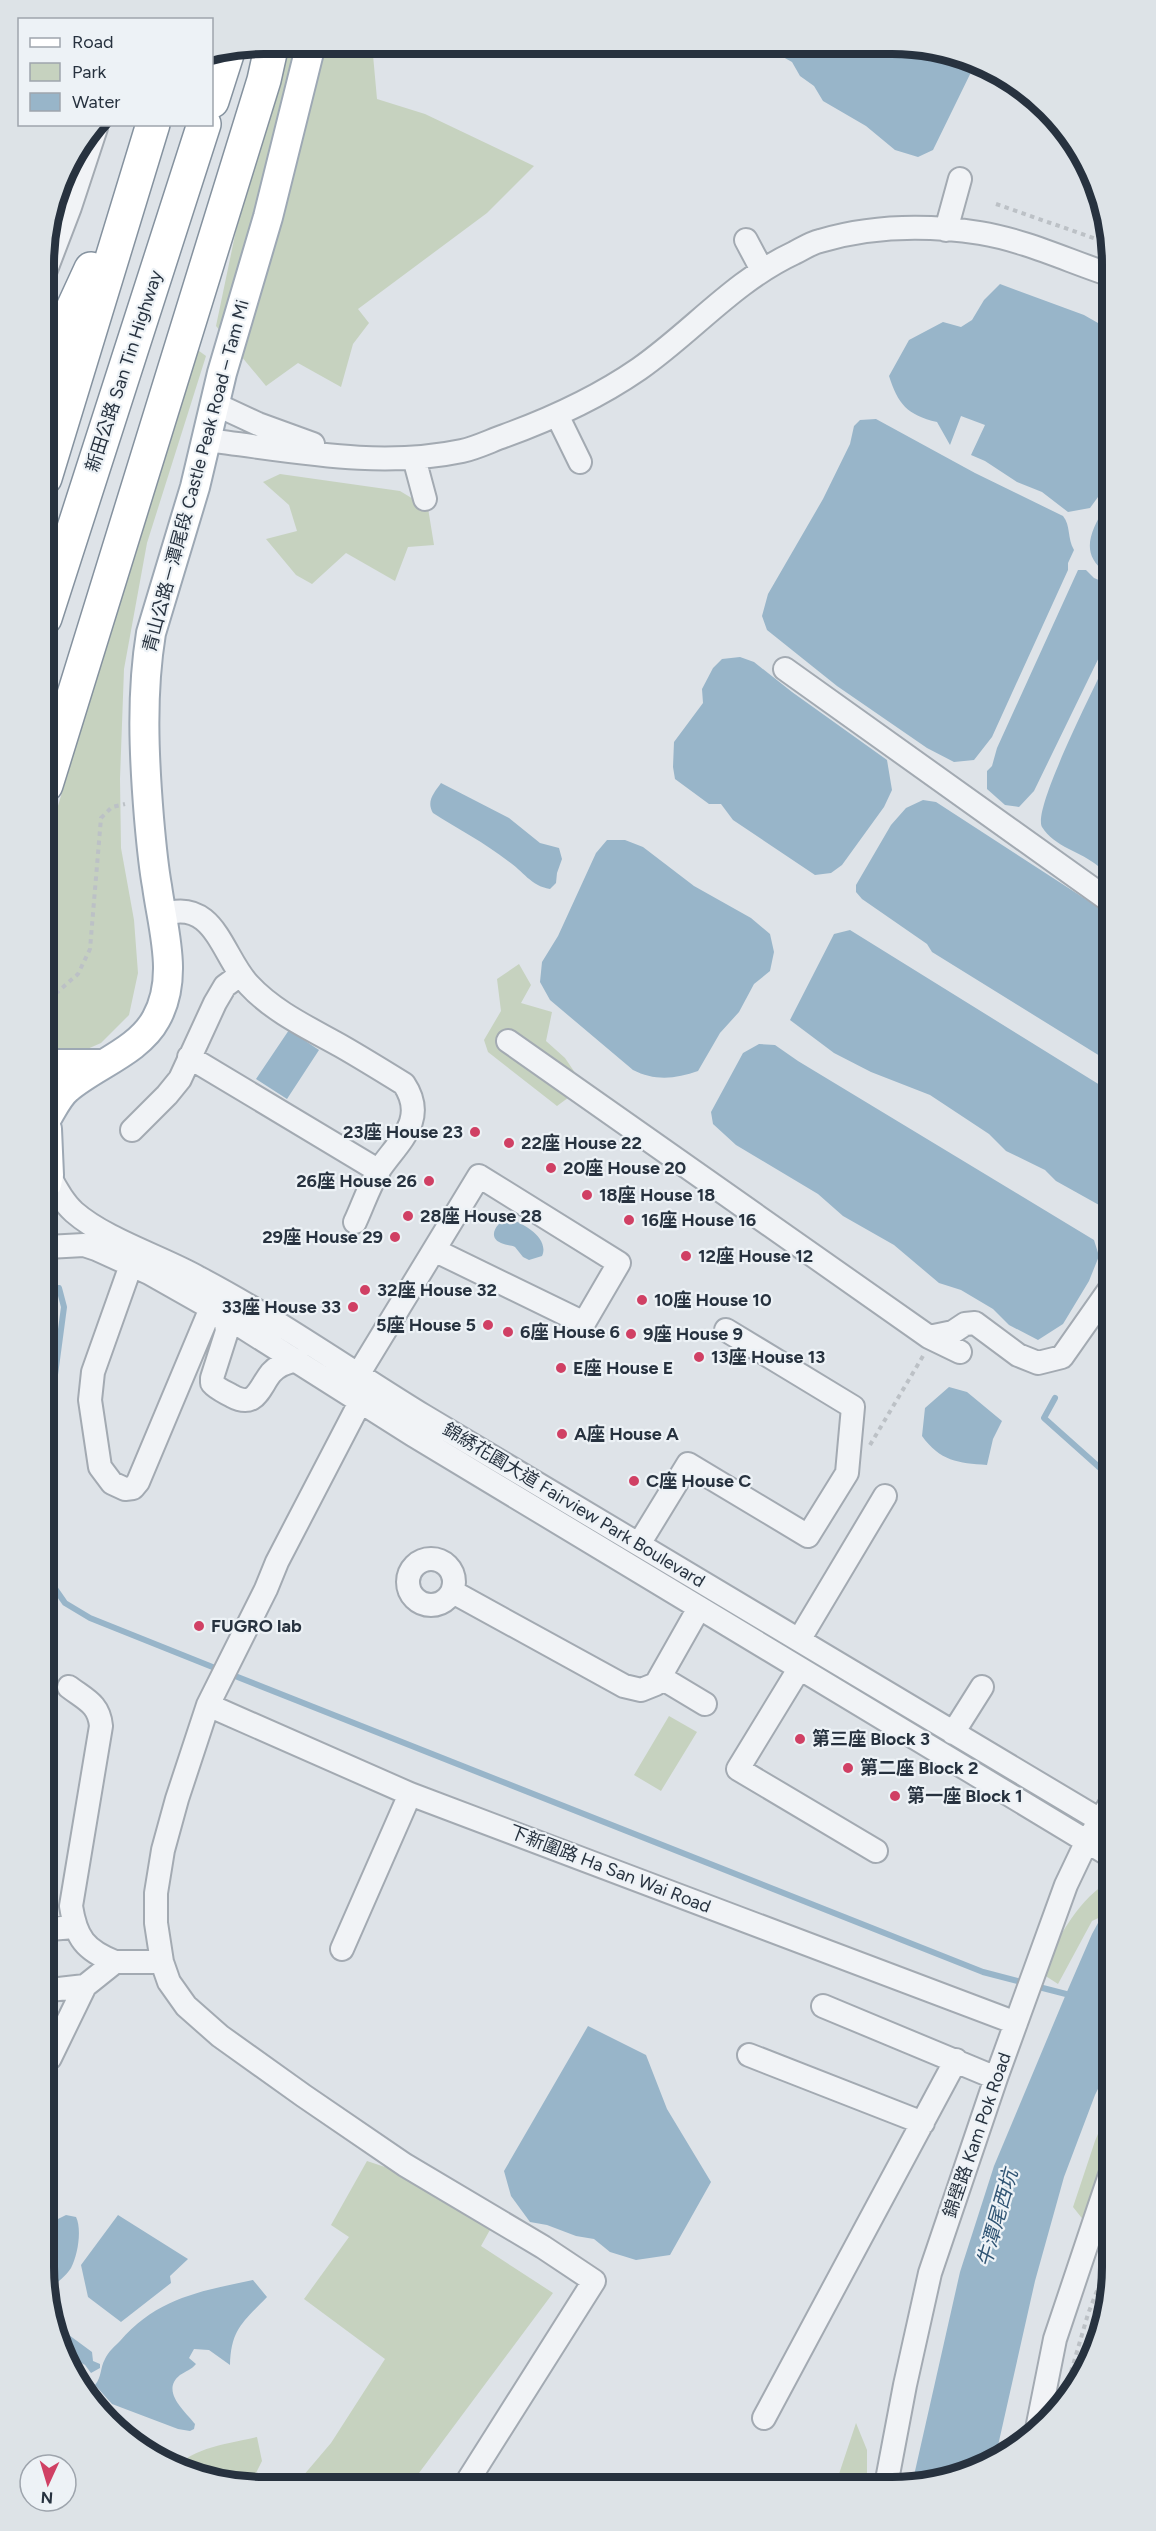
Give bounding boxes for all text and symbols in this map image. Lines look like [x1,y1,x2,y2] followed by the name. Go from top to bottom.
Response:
[18,18,213,126] legend
[72,31,113,53] text: Road
[72,61,107,83] text: Park
[72,91,120,113] text: Water
[81,267,167,474] street label: 新田公路 San Tin Highway
[138,297,254,655] street label: 青山公路－潭尾段 Castle Peak Road – Tam Mi
[343,1121,463,1143] place label: 23座 House 23
[468,1125,482,1139] marker: 23座 House 23
[521,1132,642,1154] place label: 22座 House 22
[502,1136,516,1150] marker: 22座 House 22
[563,1157,687,1179] place label: 20座 House 20
[544,1161,558,1175] marker: 20座 House 20
[296,1170,417,1192] place label: 26座 House 26
[422,1174,436,1188] marker: 26座 House 26
[599,1184,715,1206] place label: 18座 House 18
[580,1188,594,1202] marker: 18座 House 18
[420,1205,542,1227] place label: 28座 House 28
[401,1209,415,1223] marker: 28座 House 28
[641,1209,756,1231] place label: 16座 House 16
[622,1213,636,1227] marker: 16座 House 16
[262,1226,383,1248] place label: 29座 House 29
[388,1230,402,1244] marker: 29座 House 29
[698,1245,813,1267] place label: 12座 House 12
[679,1249,693,1263] marker: 12座 House 12
[377,1279,497,1301] place label: 32座 House 32
[358,1283,372,1297] marker: 32座 House 32
[654,1289,772,1311] place label: 10座 House 10
[635,1293,649,1307] marker: 10座 House 10
[222,1296,341,1318] place label: 33座 House 33
[346,1300,360,1314] marker: 33座 House 33
[376,1314,476,1336] place label: 5座 House 5
[481,1318,495,1332] marker: 5座 House 5
[520,1321,620,1343] place label: 6座 House 6
[643,1323,743,1345] place label: 9座 House 9
[501,1325,515,1339] marker: 6座 House 6
[624,1327,638,1341] marker: 9座 House 9
[711,1346,825,1368] place label: 13座 House 13
[692,1350,706,1364] marker: 13座 House 13
[573,1357,673,1379] place label: E座 House E
[554,1361,568,1375] marker: E座 House E
[439,1418,709,1592] street label: 錦綉花園大道 Fairview Park Boulevard
[574,1423,679,1445] place label: A座 House A
[555,1427,569,1441] marker: A座 House A
[646,1470,751,1492] place label: C座 House C
[627,1474,641,1488] marker: C座 House C
[211,1615,302,1637] place label: FUGRO lab
[192,1619,206,1633] marker: FUGRO lab
[812,1728,930,1750] place label: 第三座 Block 3
[793,1732,807,1746] marker: 第三座 Block 3
[860,1757,978,1779] place label: 第二座 Block 2
[841,1761,855,1775] marker: 第二座 Block 2
[907,1785,1023,1807] place label: 第一座 Block 1
[888,1789,902,1803] marker: 第一座 Block 1
[506,1820,714,1918] street label: 下新圍路 Ha San Wai Road
[938,2049,1016,2221] street label: 錦壆路 Kam Pok Road
[972,2164,1023,2269] water label: 牛潭尾西坑
[18,2453,78,2513] north arrow
[40,2488,54,2507] text: N

